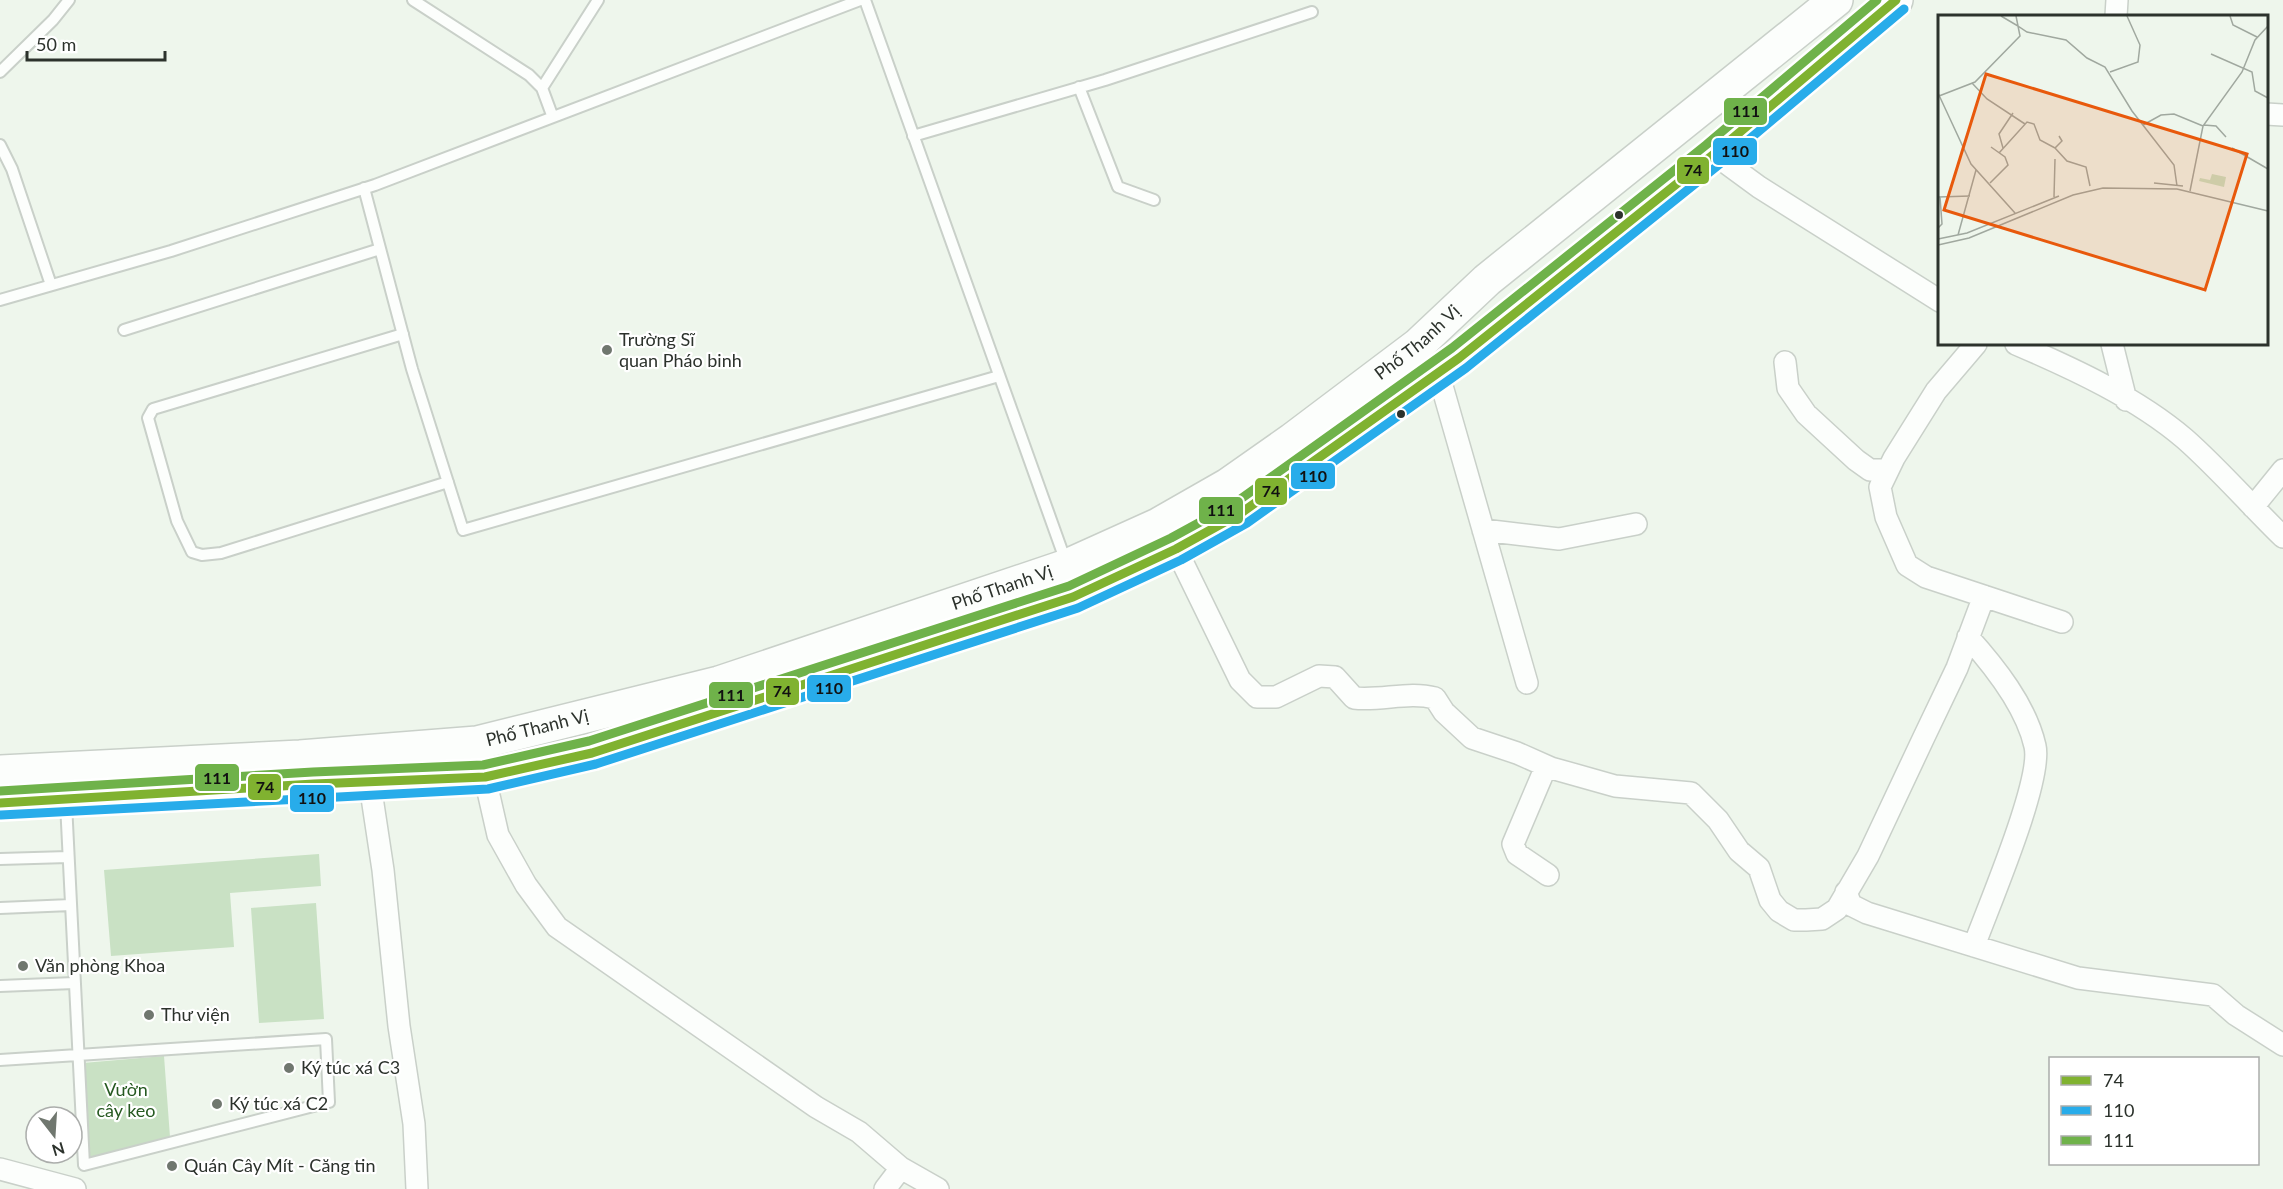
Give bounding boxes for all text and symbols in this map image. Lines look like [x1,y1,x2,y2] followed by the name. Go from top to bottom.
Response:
[1938,15,2268,345] inset map
[27,24,165,62] scale bar
[36,33,76,55] text: 50 m
[1723,97,1768,126] line badge: 111
[1732,101,1760,120] text: 111
[1712,137,1758,166] line badge: 110
[1721,141,1749,160] text: 110
[1676,156,1710,185] line badge: 74
[1684,160,1702,179] text: 74
[1613,209,1625,221] unlabelled marker
[1370,299,1464,384] street label: Phố Thanh Vị
[619,328,742,371] place label: Trường Sĩ quan Pháo binh
[600,343,614,357] marker: Trường Sĩ quan Pháo binh
[1395,408,1407,420] unlabelled marker
[1290,462,1336,490] line badge: 110
[1299,466,1327,485] text: 110
[1254,477,1288,506] line badge: 74
[1262,481,1280,500] text: 74
[1198,496,1244,525] line badge: 111
[1207,500,1235,519] text: 111
[949,560,1055,614] street label: Phố Thanh Vị
[806,674,852,703] line badge: 110
[765,677,800,706] line badge: 74
[815,678,843,697] text: 110
[708,681,754,709] line badge: 111
[773,681,791,700] text: 74
[717,685,745,704] text: 111
[483,704,591,750] street label: Phố Thanh Vị
[194,763,240,792] line badge: 111
[203,768,231,787] text: 111
[247,773,282,801] line badge: 74
[256,777,274,796] text: 74
[289,784,335,813] line badge: 110
[298,788,326,807] text: 110
[35,954,165,976] place label: Văn phòng Khoa
[16,959,30,973] marker: Văn phòng Khoa
[161,1003,230,1025] place label: Thư viện
[142,1008,156,1022] marker: Thư viện
[301,1056,400,1078] place label: Ký túc xá C3
[2049,1057,2259,1165] legend
[282,1061,296,1075] marker: Ký túc xá C3
[2103,1069,2124,1091] text: 74
[96,1078,156,1121] park label: Vườn cây keo
[229,1092,328,1114] place label: Ký túc xá C2
[210,1097,224,1111] marker: Ký túc xá C2
[2103,1099,2134,1121] text: 110
[24,1105,84,1165] north arrow
[2103,1129,2134,1151] text: 111
[50,1139,67,1161] text: N
[184,1154,375,1176] place label: Quán Cây Mít - Căng tin
[165,1159,179,1173] marker: Quán Cây Mít - Căng tin

